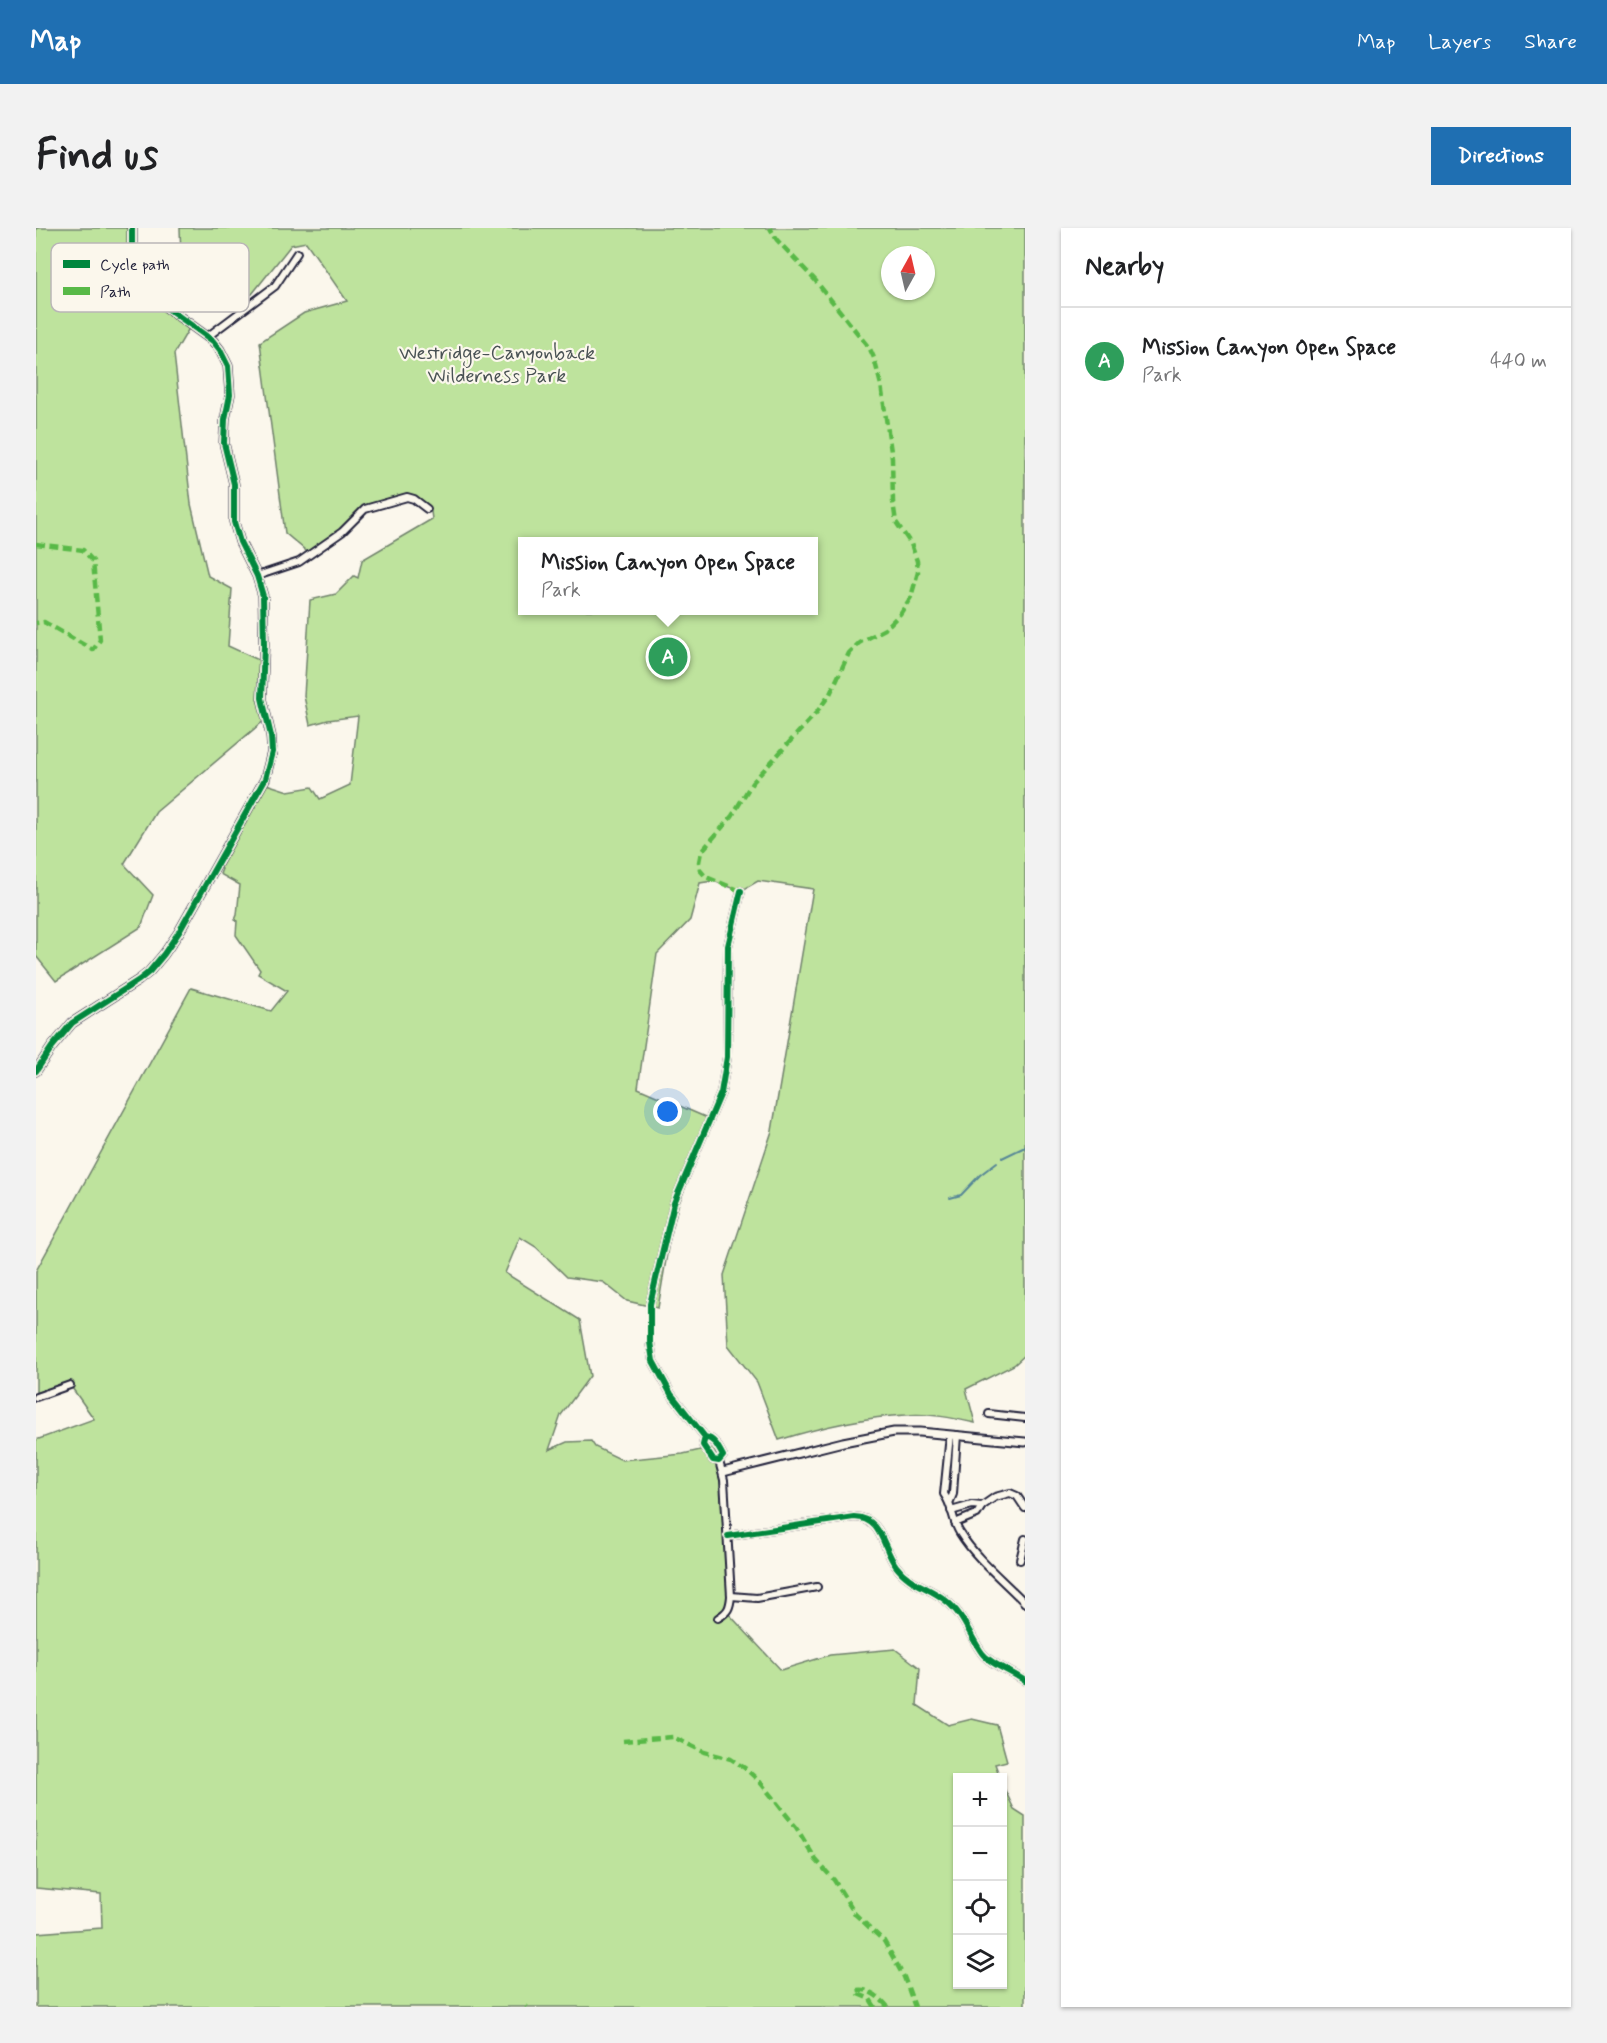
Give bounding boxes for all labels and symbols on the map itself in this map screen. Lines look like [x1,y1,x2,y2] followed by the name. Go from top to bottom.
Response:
[51,243,249,312] legend
[881,246,935,300] north arrow
[100,255,170,276] text: Cycle path
[100,282,131,303] text: Path
[399,340,595,390] park label: Westridge-Canyonback Wilderness Park
[648,634,688,680] pin: A
[653,1097,682,1126] your location

